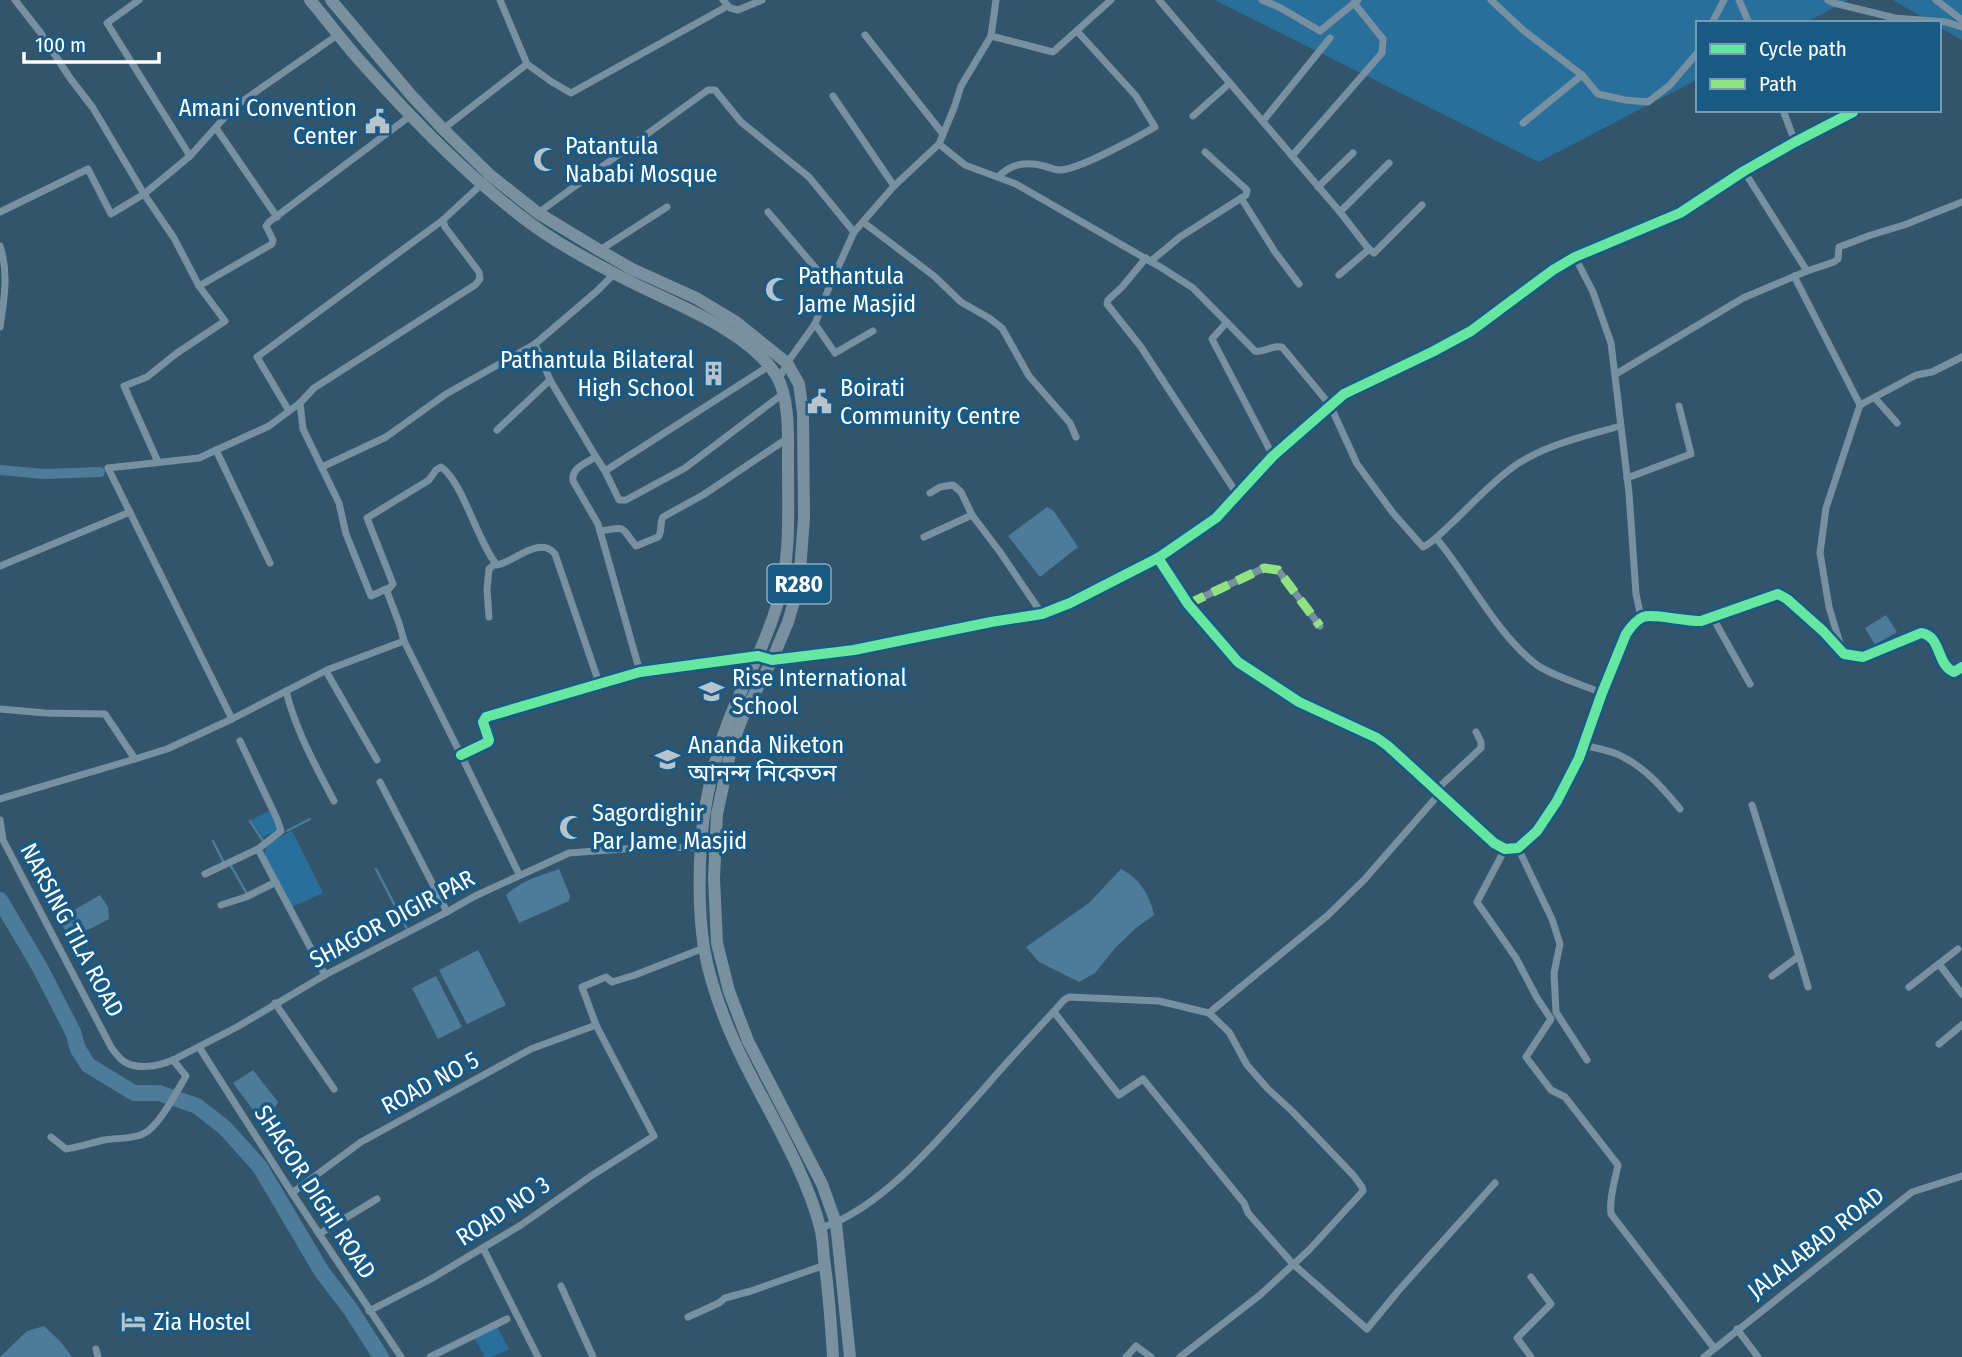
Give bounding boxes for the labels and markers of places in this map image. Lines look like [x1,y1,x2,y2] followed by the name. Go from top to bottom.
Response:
[179,94,358,150] place label: Amani Convention Center
[363,108,391,136] public building icon: Amani Convention Center
[565,132,717,188] place label: Patantula Nababi Mosque
[531,146,559,174] mosque icon: Patantula Nababi Mosque
[798,262,916,318] place label: Pathantula Jame Masjid
[764,276,792,304] mosque icon: Pathantula Jame Masjid
[500,346,694,402] place label: Pathantula Bilateral High School
[700,360,728,388] building icon: Pathantula Bilateral High School
[840,374,1020,430] place label: Boirati Community Centre
[806,388,834,416] public building icon: Boirati Community Centre
[732,664,907,720] place label: Rise International School
[698,678,726,706] school or university icon: Rise International School
[687,731,844,787] place label: Ananda Niketon আনন্দ নিকেতন
[654,745,682,773] school or university icon: Ananda Niketon আনন্দ নিকেতন
[592,799,747,855] place label: Sagordighir Par Jame Masjid
[558,813,586,841] mosque icon: Sagordighir Par Jame Masjid
[119,1308,147,1336] hotel icon: Zia Hostel
[153,1308,251,1336] place label: Zia Hostel

